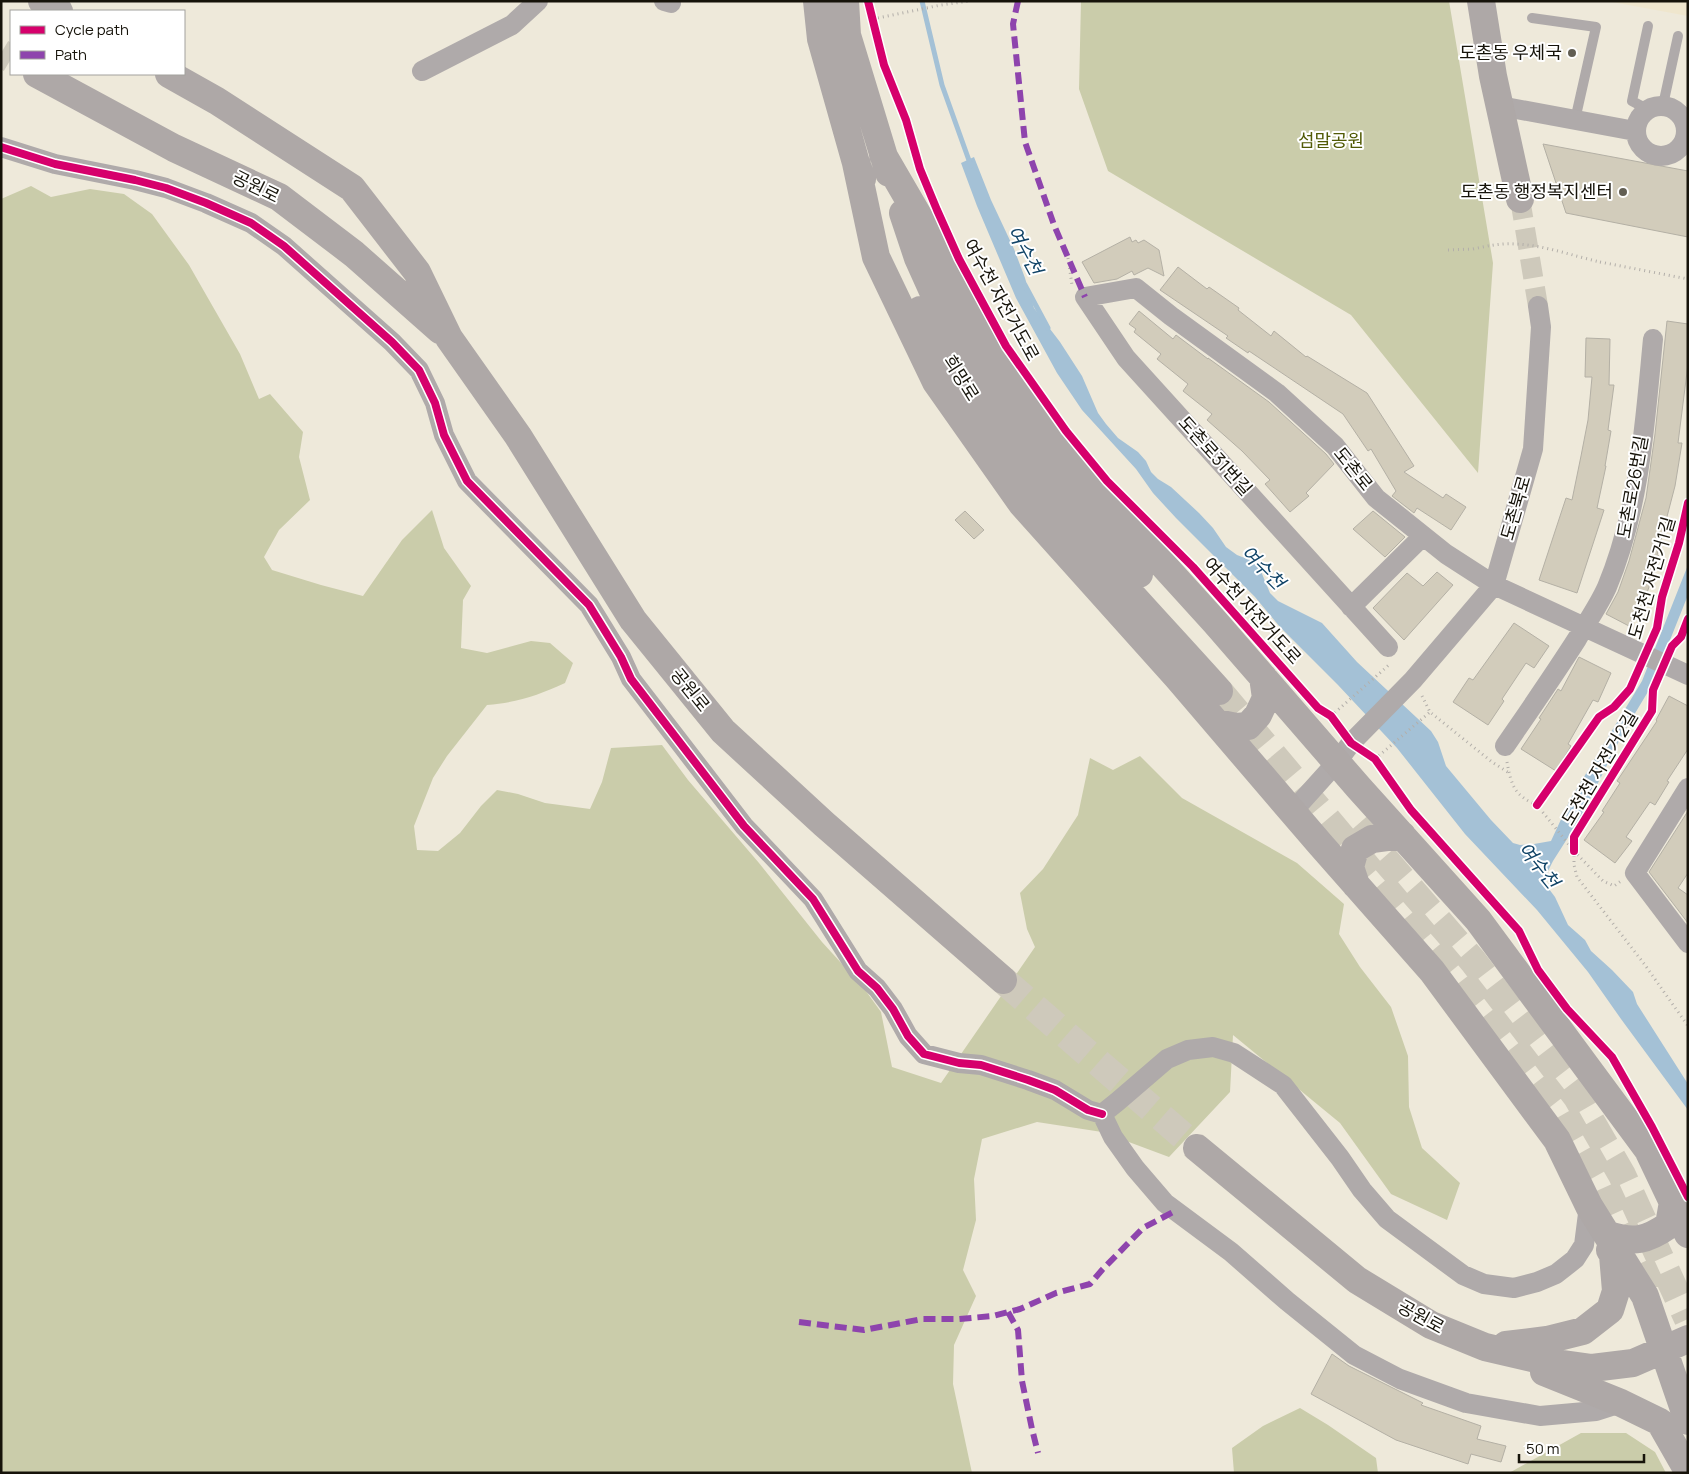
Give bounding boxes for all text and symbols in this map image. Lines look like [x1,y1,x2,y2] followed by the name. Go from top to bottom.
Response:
[10,10,185,75] legend
[55,19,129,40] text: Cycle path
[1459,40,1562,64] place label: 도촌동 우체국
[55,44,87,65] text: Path
[1566,47,1578,59] marker: 도촌동 우체국
[1298,128,1364,152] park label: 섬말공원
[229,164,284,208] street label: 공원로
[1460,179,1613,203] place label: 도촌동 행정복지센터
[1617,186,1629,198] marker: 도촌동 행정복지센터
[1001,221,1049,281] water label: 여수천
[958,234,1045,365] street label: 여수천 자전거도로
[939,350,985,405] street label: 희망로
[1173,410,1258,500] street label: 도촌로31번길
[1611,433,1653,540] street label: 도촌로26번길
[1329,442,1379,495] street label: 도촌로
[1494,473,1536,543] street label: 도촌북로
[1622,514,1680,642] street label: 도천천 자전거1길
[1235,539,1292,596] water label: 여수천
[1198,552,1307,669] street label: 여수천 자전거도로
[666,663,716,716] street label: 공원로
[1555,706,1643,829] street label: 도천천 자전거2길
[1512,836,1567,895] water label: 여수천
[1394,1294,1449,1339] street label: 공원로
[1519,1432,1644,1464] scale bar
[1526,1438,1560,1459] text: 50 m

